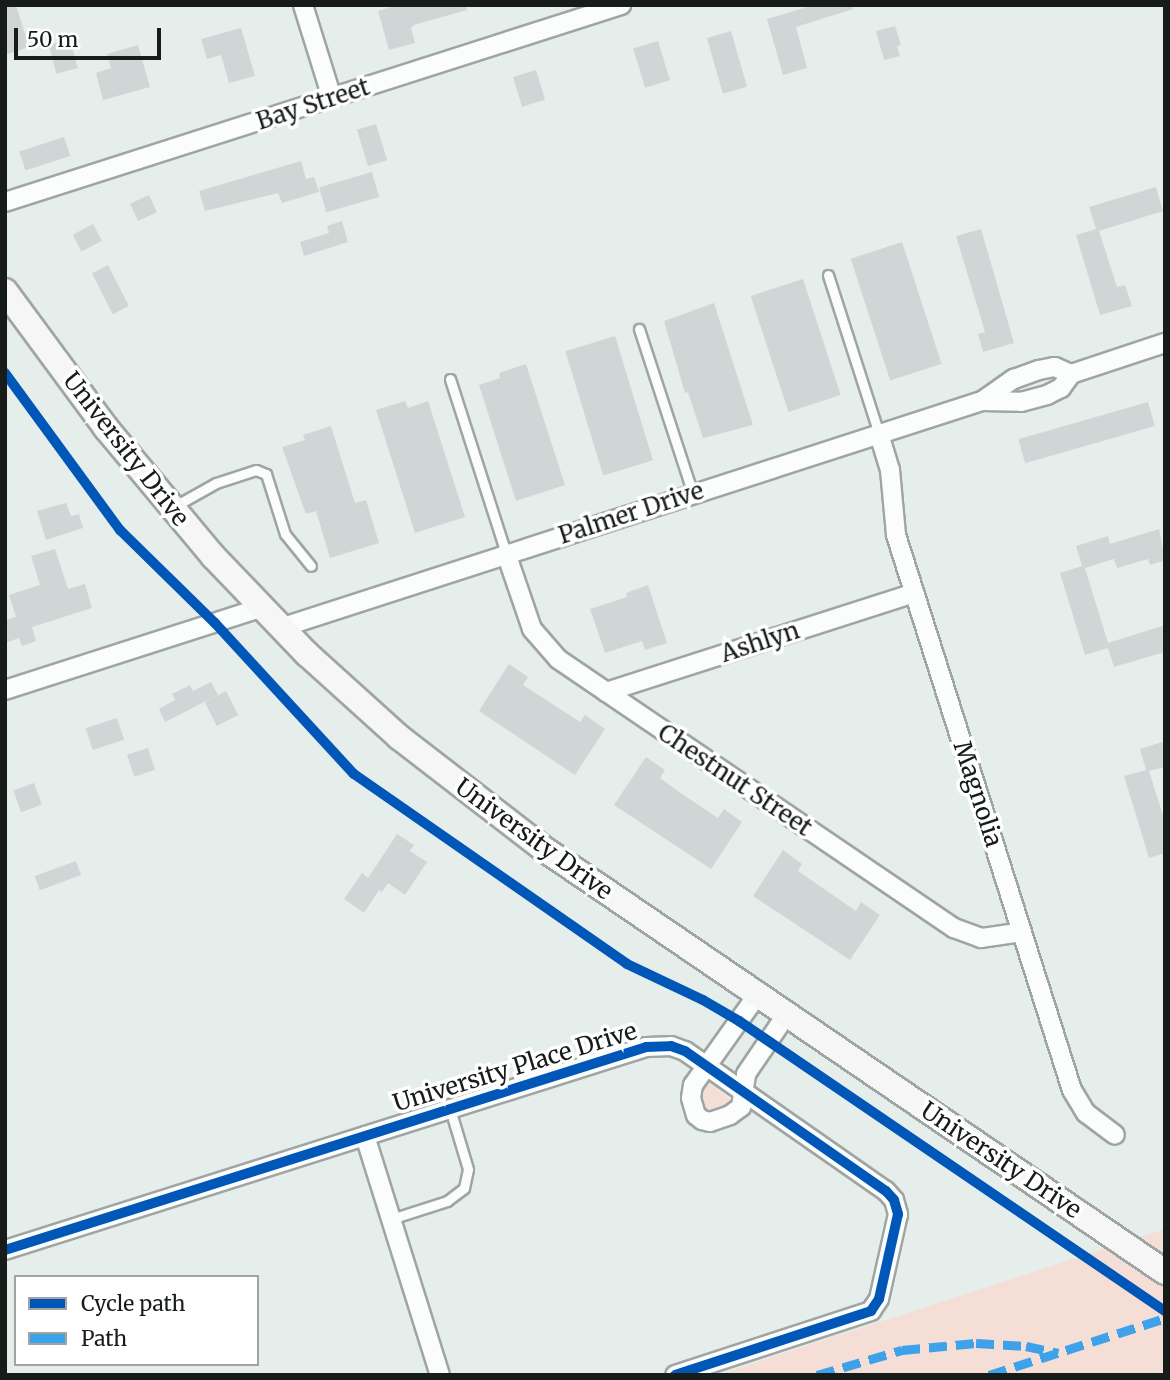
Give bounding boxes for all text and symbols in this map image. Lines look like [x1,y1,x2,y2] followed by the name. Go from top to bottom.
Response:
[18,14,164,58] scale bar
[27,26,78,53] text: 50 m
[253,72,373,136] street label: Bay Street
[57,366,195,532] street label: University Drive
[555,476,707,550] street label: Palmer Drive
[717,616,803,668] street label: Ashlyn
[653,718,817,842] street label: Chestnut Street
[947,738,1009,850] street label: Magnolia
[450,772,618,906] street label: University Drive
[390,1016,640,1118] street label: University Place Drive
[915,1096,1087,1224] street label: University Drive
[14,1275,259,1366] legend
[81,1290,185,1317] text: Cycle path
[81,1325,127,1352] text: Path

